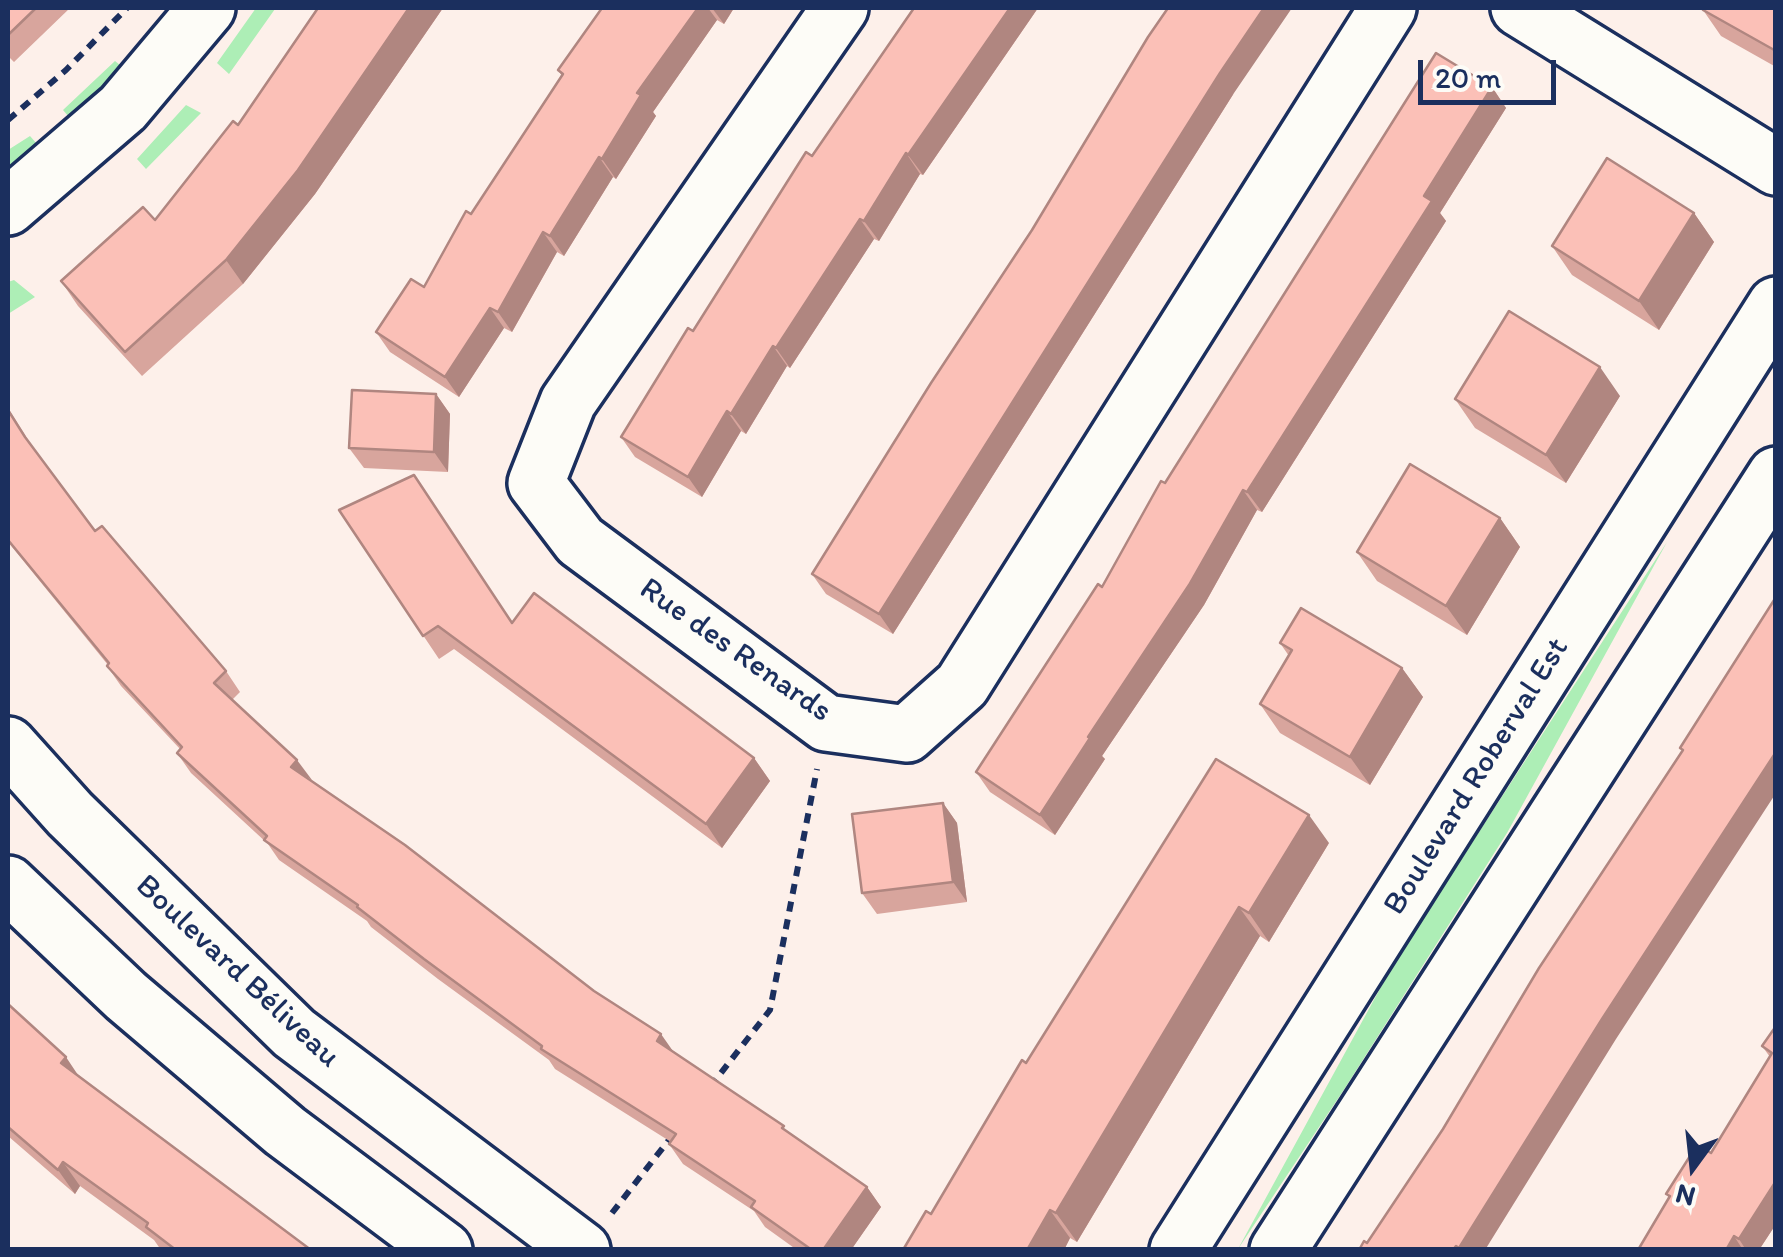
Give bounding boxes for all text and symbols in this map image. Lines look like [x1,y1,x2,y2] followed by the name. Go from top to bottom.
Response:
[1423,40,1560,102] scale bar
[1435,59,1501,96] text: 20 m
[632,571,838,731] street label: Rue des Renards
[1376,632,1578,922] street label: Boulevard Roberval Est
[127,867,347,1077] street label: Boulevard Béliveau
[1643,1117,1743,1217] north arrow
[1672,1177,1699,1215] text: N

